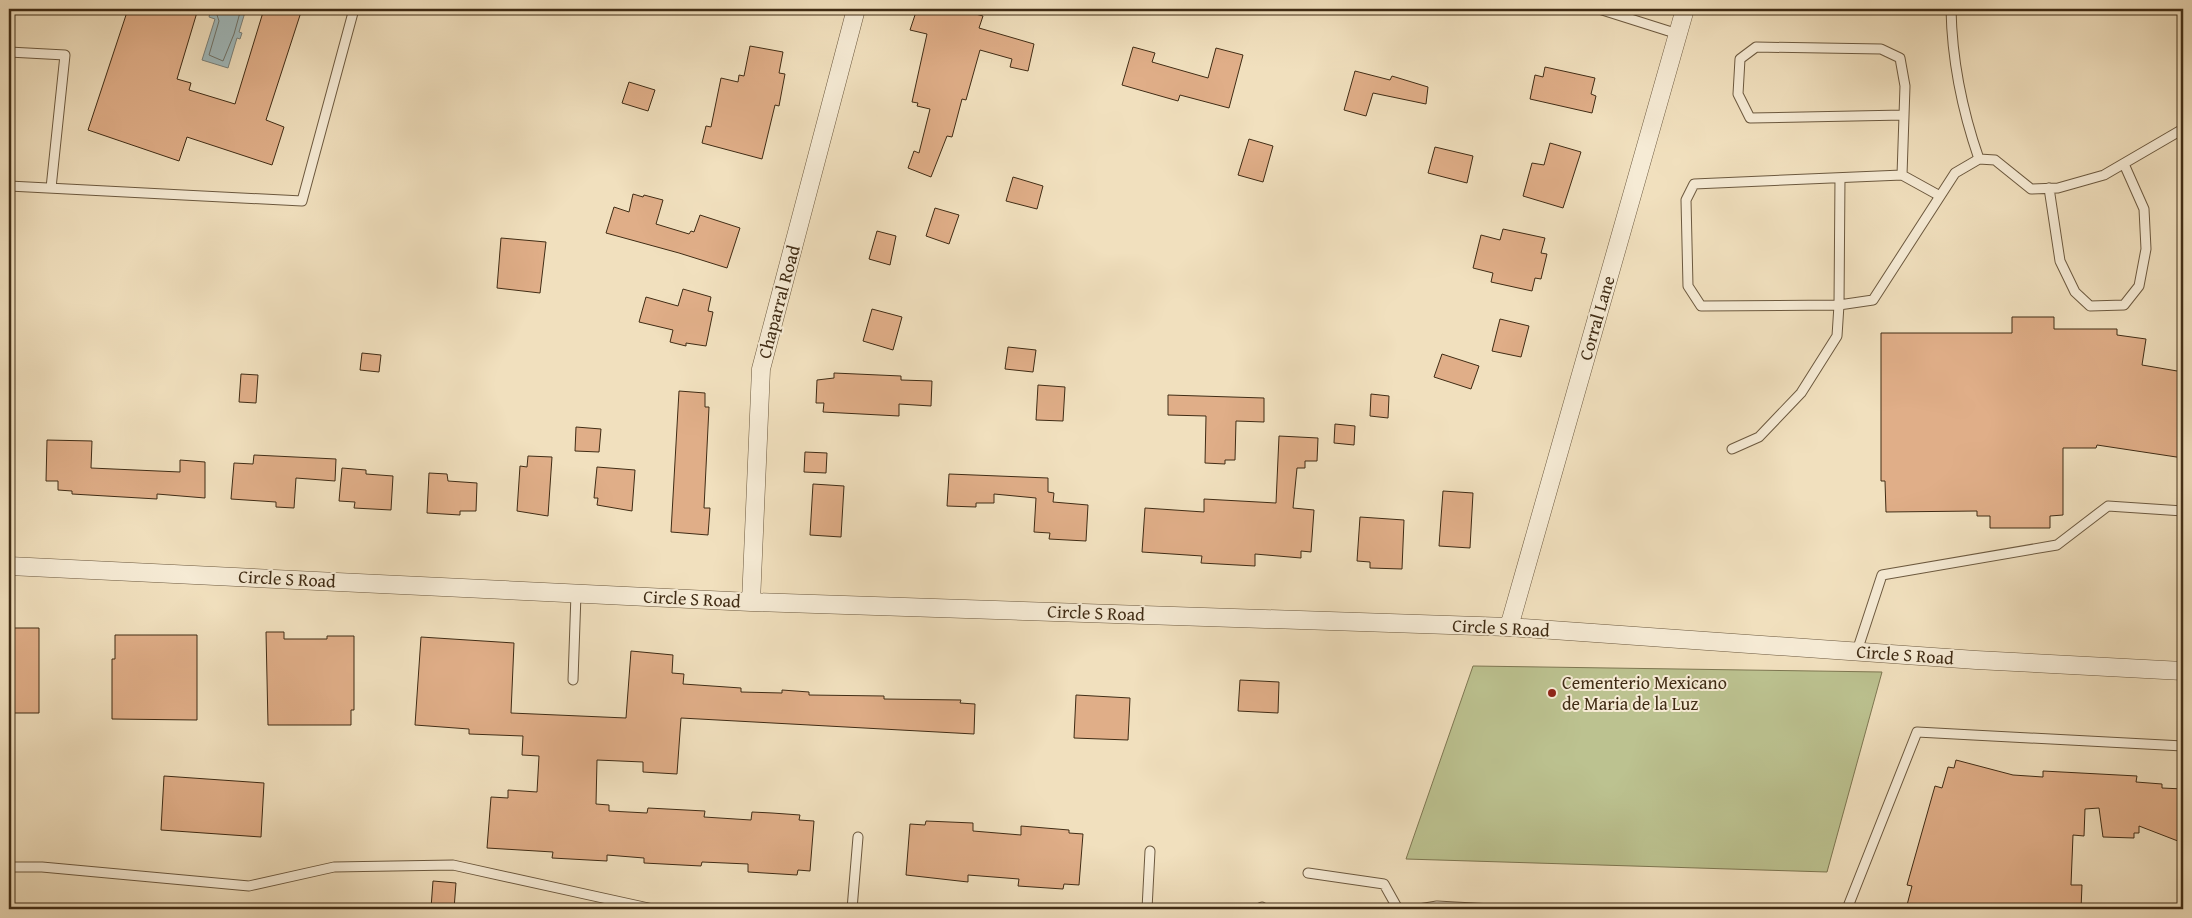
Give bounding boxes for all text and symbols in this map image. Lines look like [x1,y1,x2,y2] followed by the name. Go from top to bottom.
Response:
[750,242,807,362] street label: Chaparral Road
[1572,272,1621,363] street label: Corral Lane
[238,562,337,595] street label: Circle S Road
[643,582,742,615] street label: Circle S Road
[1047,597,1146,628] street label: Circle S Road
[1452,611,1551,644] street label: Circle S Road
[1855,638,1955,671] street label: Circle S Road
[1562,669,1727,717] place label: Cementerio Mexicano de Maria de la Luz
[1546,687,1558,699] marker: Cementerio Mexicano de Maria de la Luz

